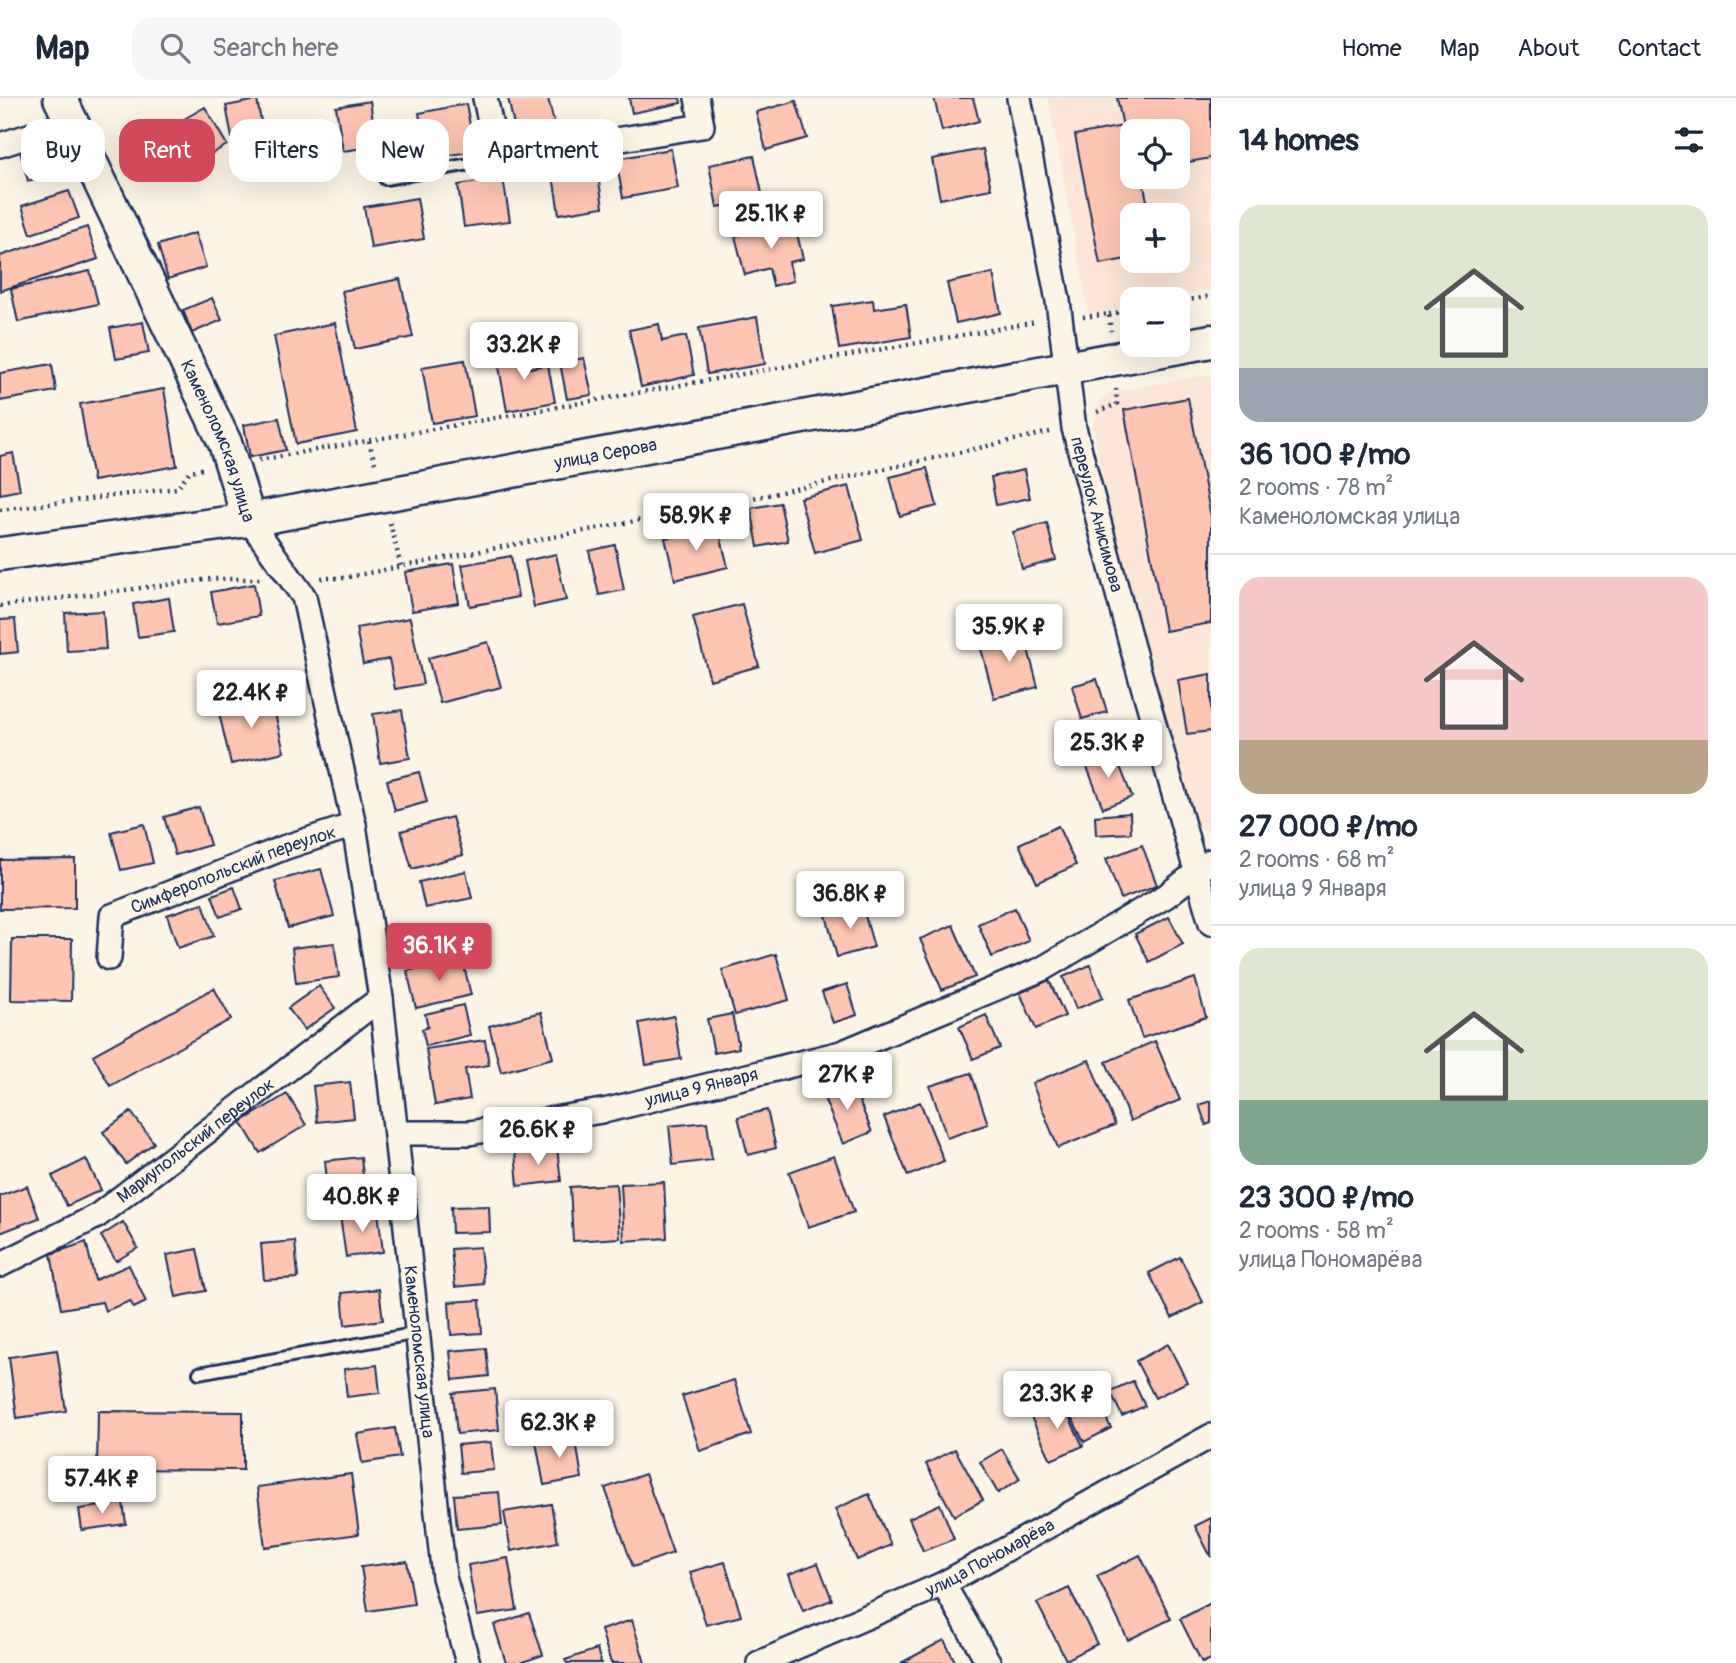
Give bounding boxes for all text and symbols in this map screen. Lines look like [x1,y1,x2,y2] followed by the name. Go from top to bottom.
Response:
[132,17,622,80] search box
[35,28,90,69] text: Map
[156,29,194,67] icon: search
[212,32,339,64] text: Search here
[1341,34,1402,63] text: Home
[1440,34,1480,63] text: Map
[1518,34,1580,63] text: About
[1618,34,1701,63] text: Contact
[21,119,105,182] chip: Buy
[119,119,215,182] chip: Rent
[229,119,342,182] chip: Filters
[356,119,449,182] chip: New
[463,119,623,182] chip: Apartment
[1120,119,1190,357] map controls
[1120,119,1190,189] button: locate
[1670,121,1708,159] icon: filters
[1239,122,1359,159] text: 14 homes
[706,192,836,251] pin: 25.1K ₽
[735,199,807,228] text: 25.1K ₽
[1120,203,1190,273] button: +
[1411,250,1537,376] icon: home
[1120,287,1190,357] button: −
[459,322,589,382] pin: 33.2K ₽
[486,330,562,359] text: 33.2K ₽
[175,356,260,525] street label: Каменоломская улица
[551,433,659,475] street label: улица Серова
[1065,434,1128,595] street label: переулок Анисимова
[1239,436,1410,473] text: 36 100 ₽/mo
[1239,473,1393,502] text: 2 rooms · 78 m²
[631,494,761,553] pin: 58.9K ₽
[659,501,733,530] text: 58.9K ₽
[1239,502,1460,531] text: Каменоломская улица
[944,604,1074,664] pin: 35.9K ₽
[972,612,1046,641] text: 35.9K ₽
[1411,622,1537,748] icon: home
[186,670,316,730] pin: 22.4K ₽
[213,678,289,707] text: 22.4K ₽
[1043,720,1173,780] pin: 25.3K ₽
[1070,728,1146,757] text: 25.3K ₽
[1239,808,1418,845] text: 27 000 ₽/mo
[127,821,339,919] street label: Симферопольский переулок
[1239,845,1395,874] text: 2 rooms · 68 m²
[785,872,915,931] pin: 36.8K ₽
[1239,874,1387,903] text: улица 9 Января
[812,879,888,908] text: 36.8K ₽
[374,924,504,983] pin: 36.1K ₽
[403,931,475,960] text: 36.1K ₽
[1411,993,1537,1119] icon: home
[798,1052,896,1112] pin: 27K ₽
[818,1060,876,1089] text: 27K ₽
[642,1063,760,1113] street label: улица 9 Января
[112,1073,279,1208] street label: Мариупольский переулок
[473,1108,603,1167] pin: 26.6K ₽
[499,1115,577,1144] text: 26.6K ₽
[297,1174,427,1234] pin: 40.8K ₽
[1239,1179,1414,1216] text: 23 300 ₽/mo
[323,1182,401,1211] text: 40.8K ₽
[1239,1216,1394,1245] text: 2 rooms · 58 m²
[1239,1245,1422,1274] text: улица Пономарёва
[398,1264,440,1439] street label: Каменоломская улица
[992,1372,1122,1431] pin: 23.3K ₽
[1019,1379,1095,1408] text: 23.3K ₽
[494,1400,624,1460] pin: 62.3K ₽
[521,1408,597,1437] text: 62.3K ₽
[37,1456,167,1516] pin: 57.4K ₽
[64,1464,140,1493] text: 57.4K ₽
[921,1514,1059,1603] street label: улица Пономарёва

